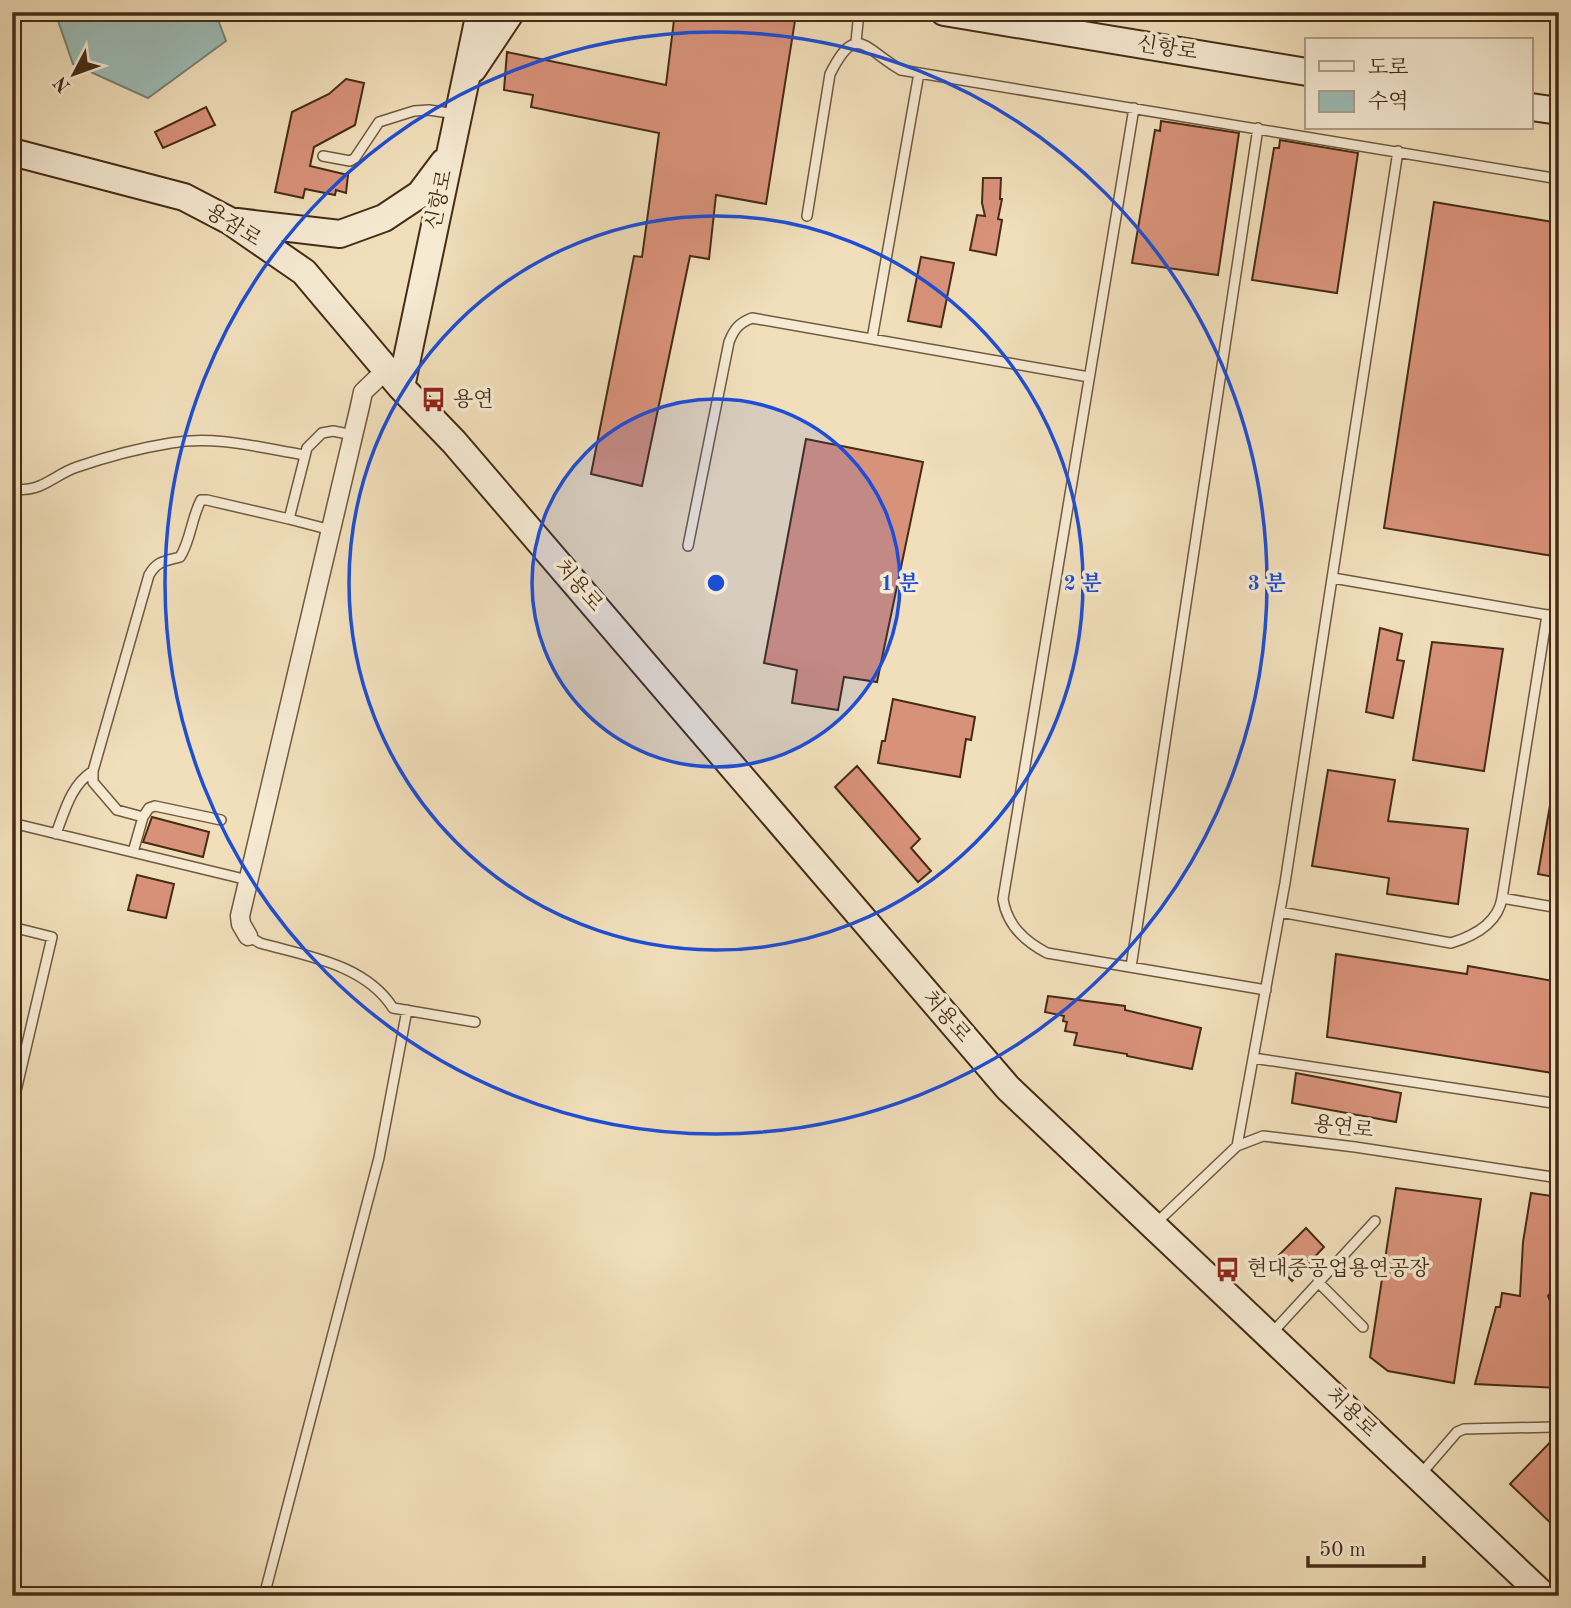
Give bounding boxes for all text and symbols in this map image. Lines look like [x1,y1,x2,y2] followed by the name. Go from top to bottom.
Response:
[1135,32,1199,64] street label: 신항로
[38,38,108,108] north arrow
[1305,38,1532,130] legend
[1368,57,1409,79] text: 도로
[51,71,75,95] text: N
[1368,90,1409,113] text: 수역
[421,168,457,232] street label: 신항로
[202,199,265,251] street label: 용잠로
[419,386,447,414] bus stop icon: 용연
[453,388,494,411] place label: 용연
[550,555,607,616] street label: 처용로
[704,571,728,595] centre of rings
[881,572,919,595] text: 1 분
[1064,572,1102,595] text: 2 분
[1248,572,1286,595] text: 3 분
[918,986,975,1047] street label: 처용로
[1312,1112,1375,1142] street label: 용연로
[1213,1255,1241,1283] bus stop icon: 현대중공업용연공장
[1247,1257,1430,1280] place label: 현대중공업용연공장
[1322,1383,1382,1442] street label: 처용로
[1308,1524,1424,1568] scale bar
[1319,1540,1366,1561] text: 50 m

